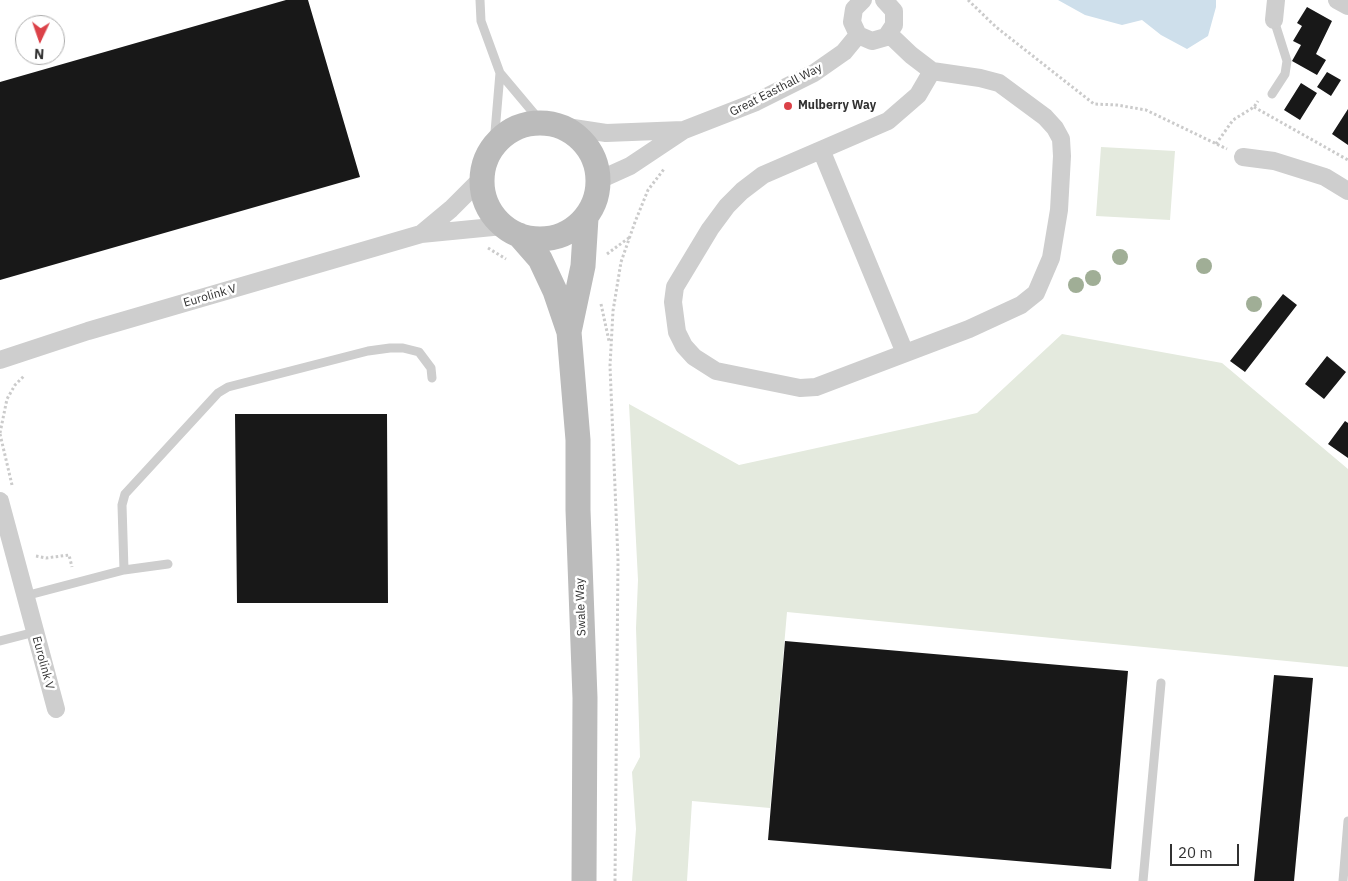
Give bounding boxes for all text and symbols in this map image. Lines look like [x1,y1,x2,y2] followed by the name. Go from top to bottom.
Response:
[15,15,65,65] north arrow
[34,45,45,63] text: N
[727,61,825,119] street label: Great Easthall Way
[798,99,876,113] place label: Mulberry Way
[782,100,794,112] marker: Mulberry Way
[182,282,238,310] street label: Eurolink V
[573,578,589,636] street label: Swale Way
[29,635,57,691] street label: Eurolink V
[1173,834,1242,866] scale bar
[1178,843,1213,862] text: 20 m

